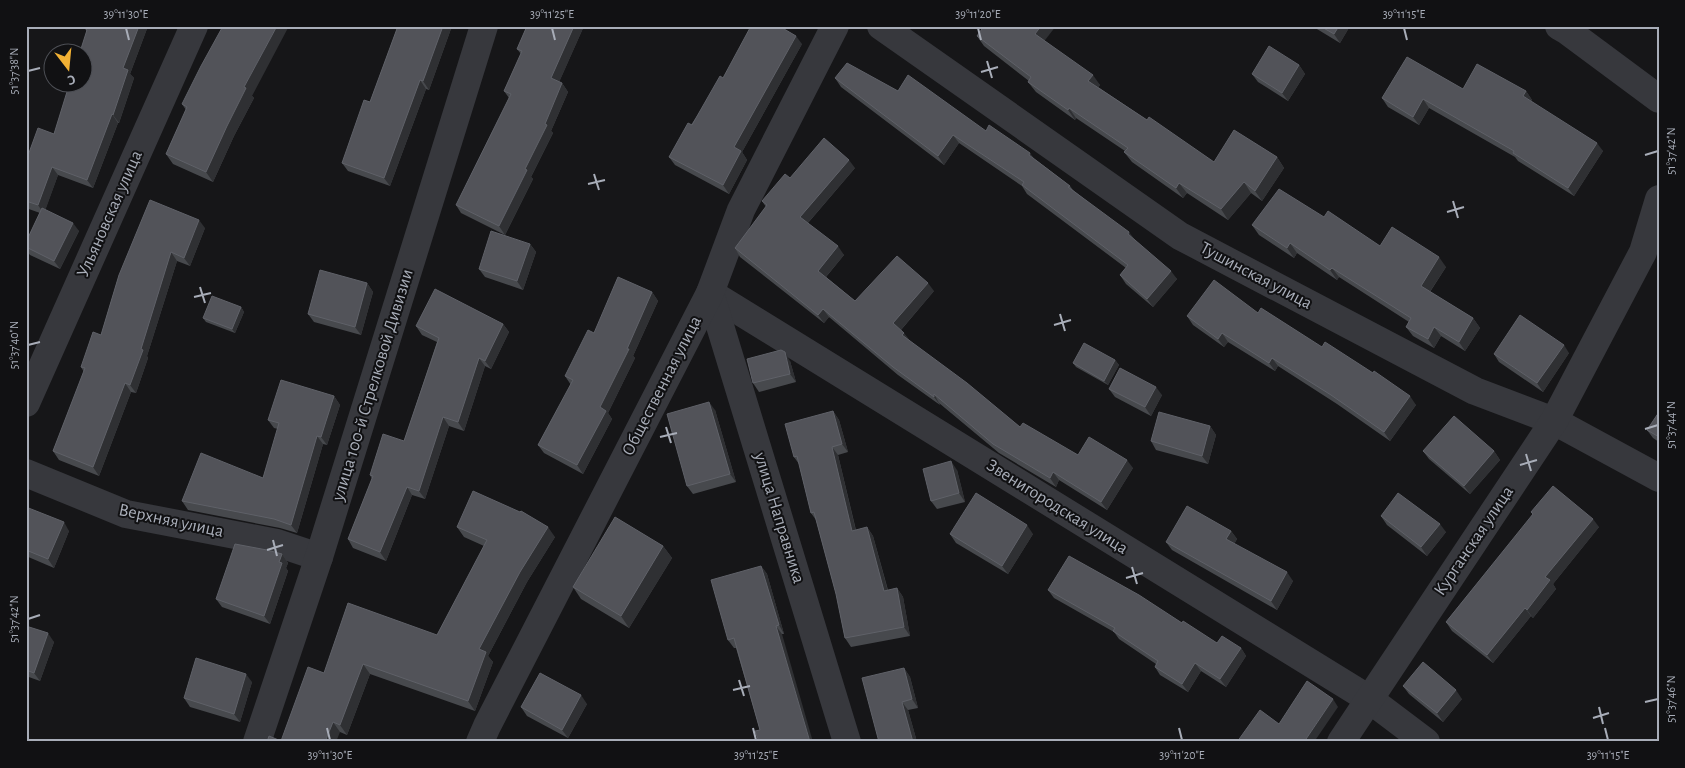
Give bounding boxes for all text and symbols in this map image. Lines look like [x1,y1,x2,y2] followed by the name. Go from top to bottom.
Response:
[104,8,149,20] text: 39°11'30"E
[530,8,574,20] text: 39°11'25"E
[955,8,1001,20] text: 39°11'20"E
[1383,8,1426,20] text: 39°11'15"E
[42,42,92,92] north arrow
[8,48,20,94] text: 51°37'38"N
[65,72,77,87] text: С
[1665,127,1677,175] text: 51°37'42"N
[74,148,146,280] street label: Ульяновская улица
[1197,239,1315,313] street label: Тушинская улица
[329,267,417,504] street label: улица 100-й Стрелковой Дивизии
[618,313,705,459] street label: Общественная улица
[8,321,20,369] text: 51°37'40"N
[1665,401,1677,449] text: 51°37'44"N
[750,449,807,586] street label: улица Направника
[983,456,1131,558] street label: Звенигородская улица
[1431,483,1517,599] street label: Курганская улица
[117,501,225,541] street label: Верхняя улица
[8,595,20,643] text: 51°37'42"N
[1665,675,1677,723] text: 51°37'46"N
[308,749,353,761] text: 39°11'30"E
[734,749,778,761] text: 39°11'25"E
[1159,749,1205,761] text: 39°11'20"E
[1587,749,1630,761] text: 39°11'15"E

